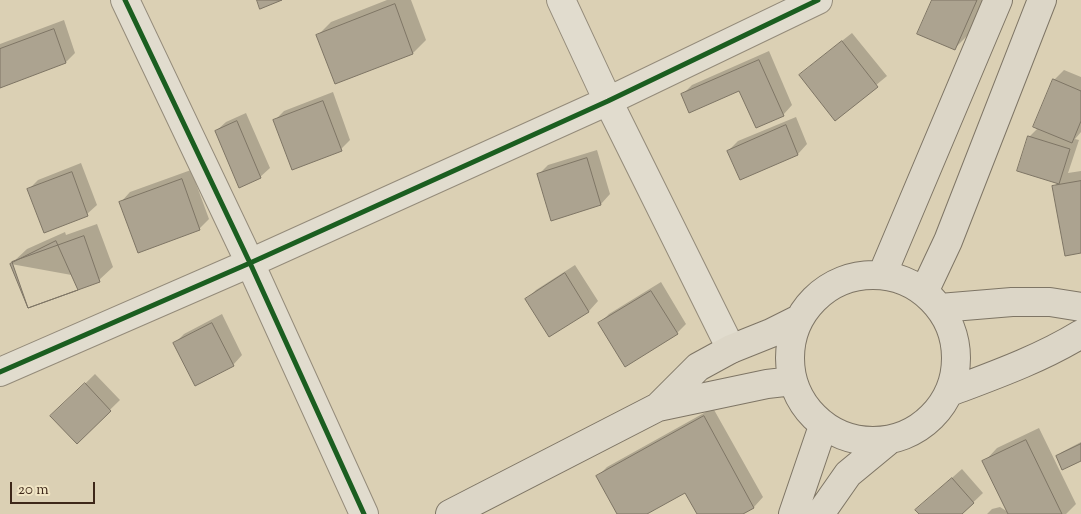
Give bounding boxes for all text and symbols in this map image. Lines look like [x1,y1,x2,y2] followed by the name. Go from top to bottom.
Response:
[12,472,98,504] scale bar
[18,480,49,501] text: 20 m

